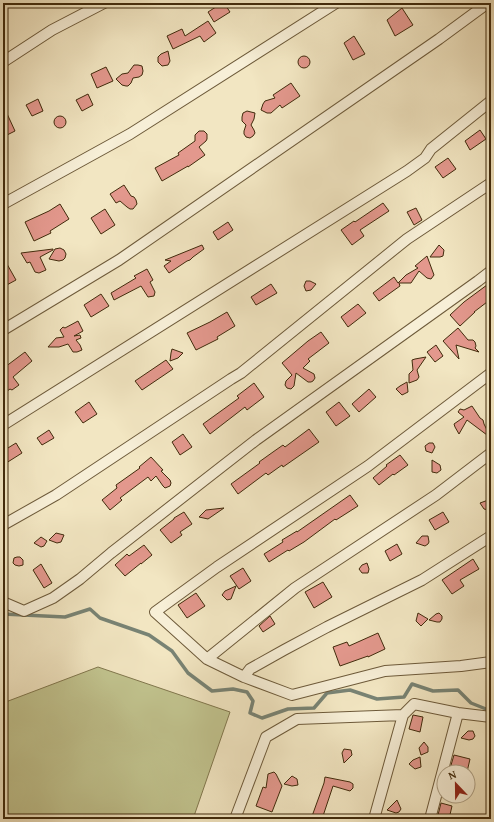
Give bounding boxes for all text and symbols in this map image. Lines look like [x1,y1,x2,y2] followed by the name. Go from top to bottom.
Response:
[436,764,476,804] north arrow
[446,766,459,784] text: N

